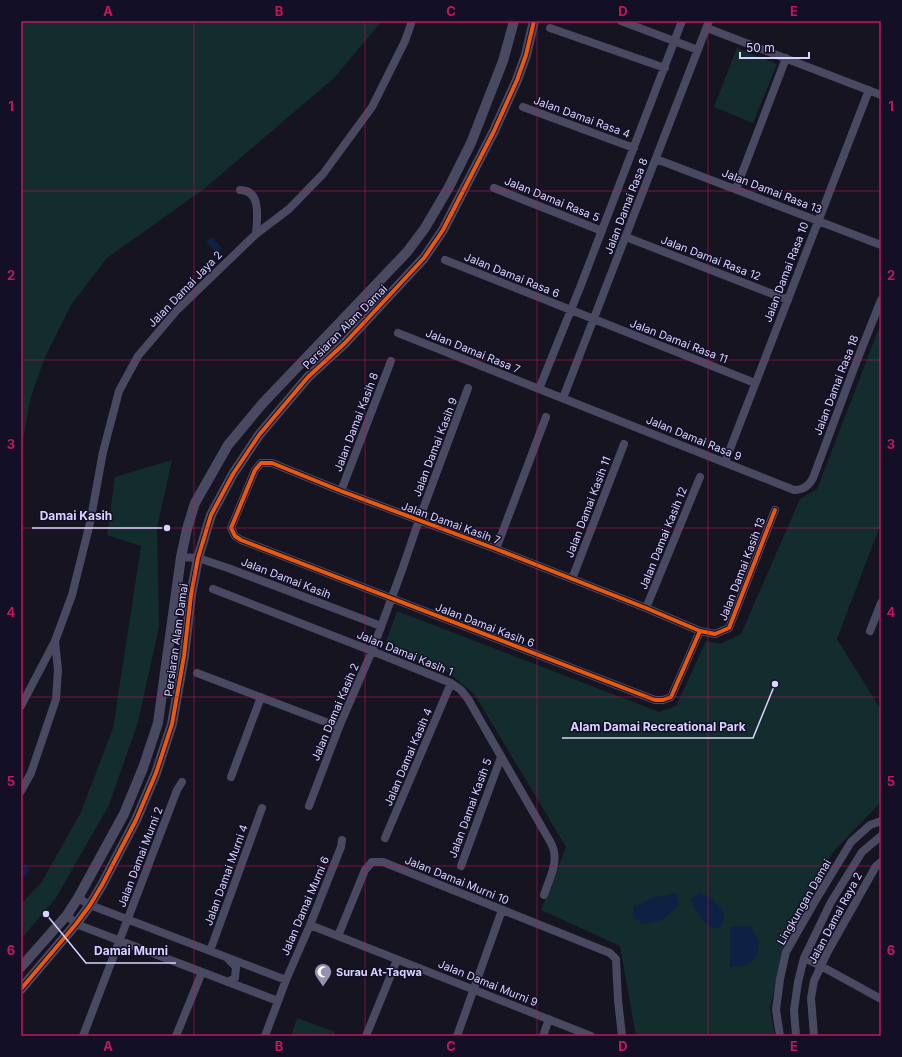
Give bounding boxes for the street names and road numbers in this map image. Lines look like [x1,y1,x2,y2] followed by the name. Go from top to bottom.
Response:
[532,93,632,141] street label: Jalan Damai Rasa 4
[601,156,651,256] street label: Jalan Damai Rasa 8
[720,165,824,217] street label: Jalan Damai Rasa 13
[502,173,602,225] street label: Jalan Damai Rasa 5
[760,220,812,324] street label: Jalan Damai Rasa 10
[659,232,763,284] street label: Jalan Damai Rasa 12
[145,248,225,330] street label: Jalan Damai Jaya 2
[462,249,562,301] street label: Jalan Damai Rasa 6
[300,282,390,372] street label: Persiaran Alam Damai
[628,316,730,366] street label: Jalan Damai Rasa 11
[424,326,522,376] street label: Jalan Damai Rasa 7
[810,333,862,437] street label: Jalan Damai Rasa 18
[331,370,381,474] street label: Jalan Damai Kasih 8
[410,395,460,499] street label: Jalan Damai Kasih 9
[644,412,744,464] street label: Jalan Damai Rasa 9
[562,454,614,560] street label: Jalan Damai Kasih 11
[636,485,690,591] street label: Jalan Damai Kasih 12
[400,499,502,547] street label: Jalan Damai Kasih 7
[716,515,768,623] street label: Jalan Damai Kasih 13
[239,554,333,602] street label: Jalan Damai Kasih
[161,583,191,697] street label: Persiaran Alam Damai
[433,600,537,650] street label: Jalan Damai Kasih 6
[355,627,455,679] street label: Jalan Damai Kasih 1
[308,661,362,763] street label: Jalan Damai Kasih 2
[381,706,435,808] street label: Jalan Damai Kasih 4
[445,756,495,860] street label: Jalan Damai Kasih 5
[114,805,166,909] street label: Jalan Damai Murni 2
[201,822,251,928] street label: Jalan Damai Murni 4
[403,853,511,907] street label: Jalan Damai Murni 10
[278,854,332,958] street label: Jalan Damai Murni 6
[774,857,834,947] street label: Lingkungan Damai
[805,870,865,966] street label: Jalan Damai Raya 2
[436,957,540,1009] street label: Jalan Damai Murni 9

